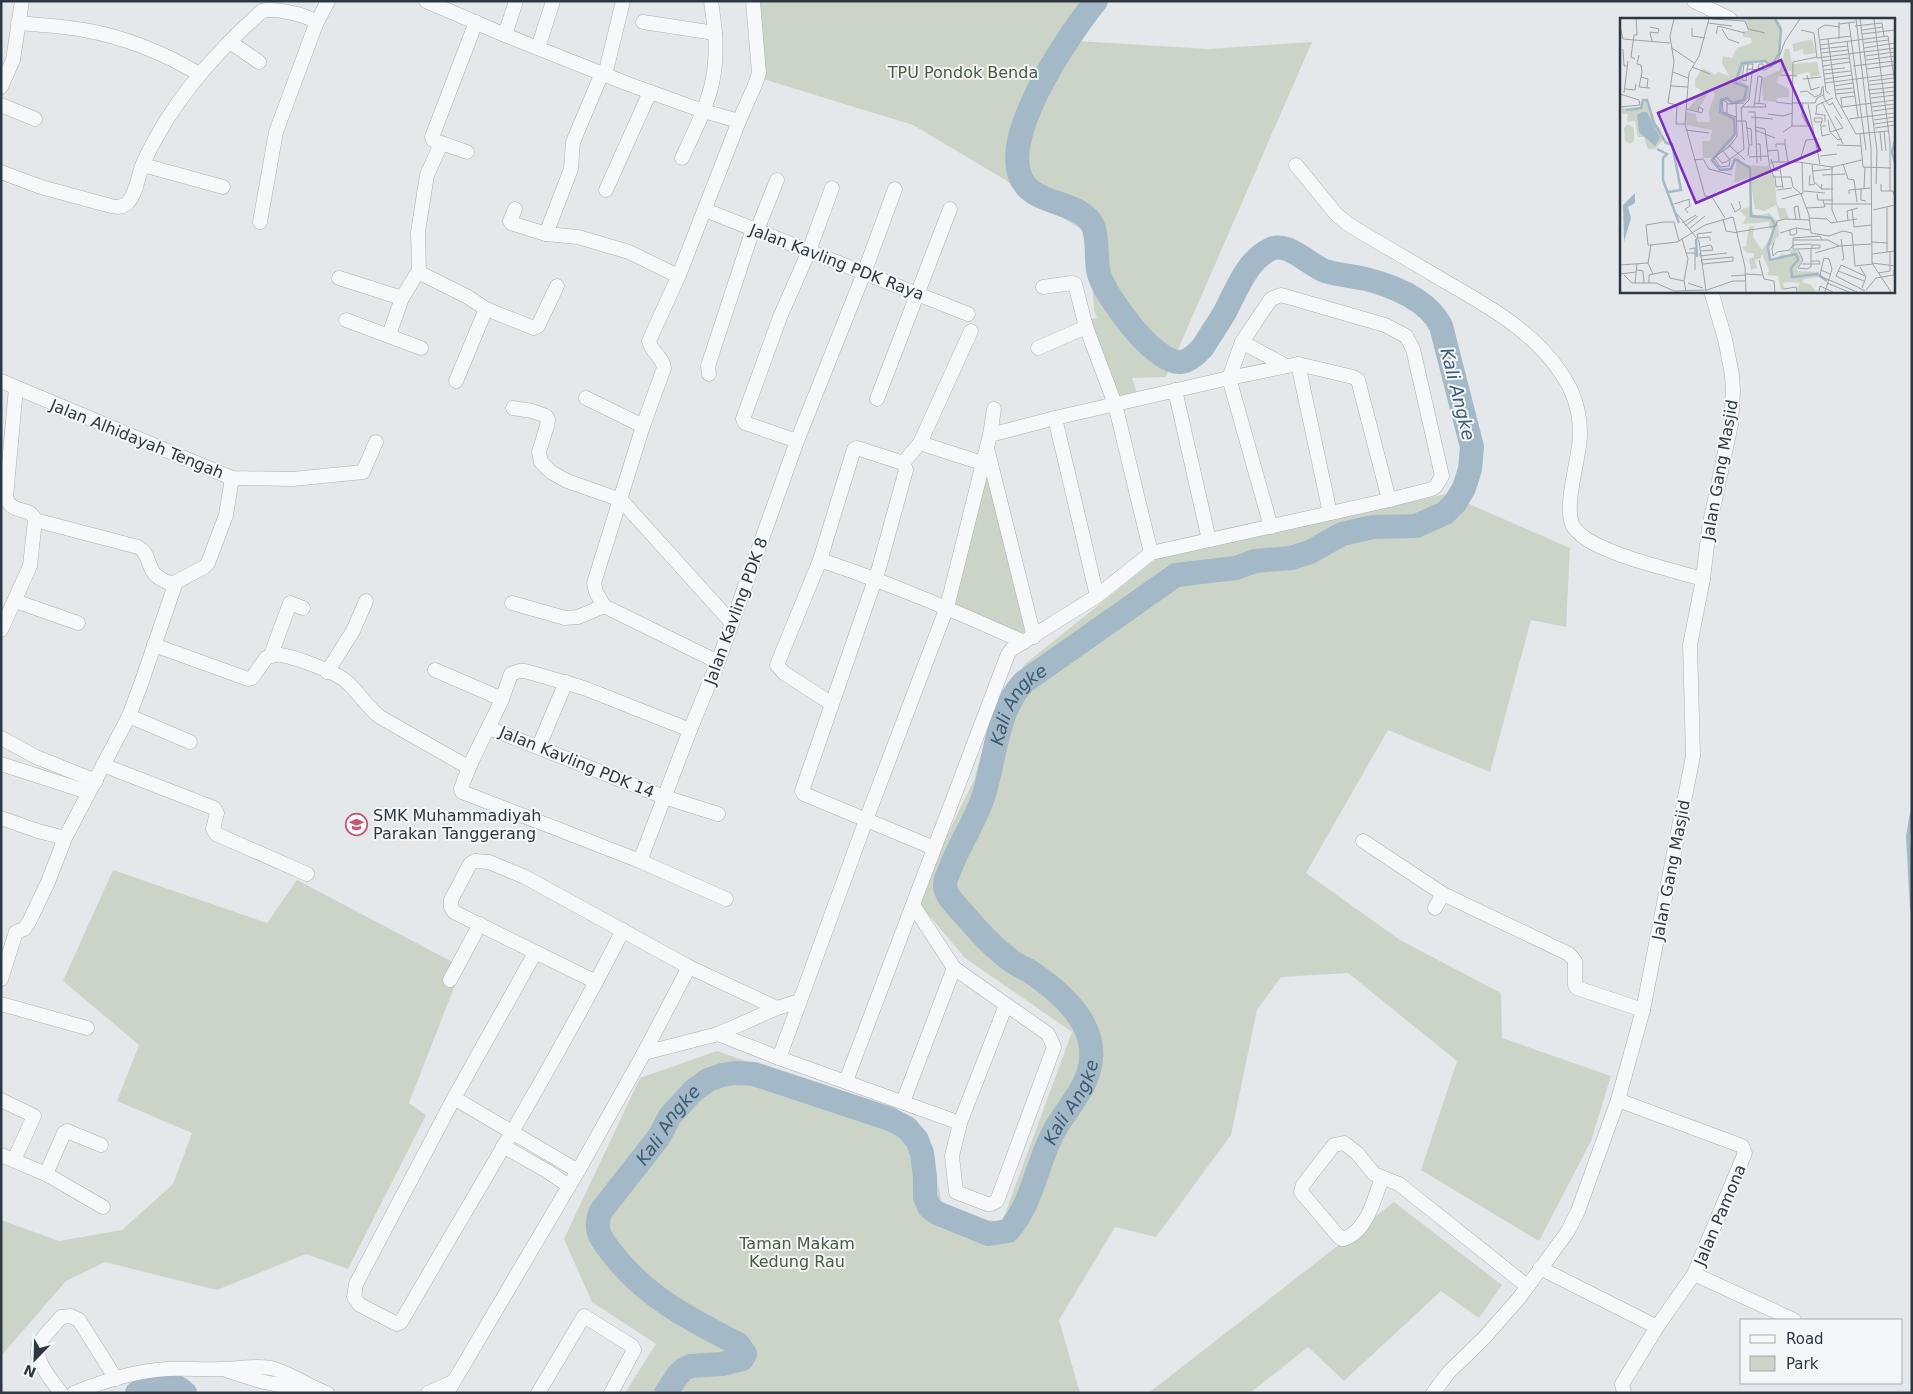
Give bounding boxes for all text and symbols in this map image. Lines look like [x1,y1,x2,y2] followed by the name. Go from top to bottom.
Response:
[1620,18,1896,292] inset map
[887,63,1038,82] park label: TPU Pondok Benda
[746,220,927,304] street label: Jalan Kavling PDK Raya
[1436,346,1480,442] water label: Kali Angke
[46,395,227,483] street label: Jalan Alhidayah Tengah
[1698,398,1742,543] street label: Jalan Gang Masjid
[700,535,772,688] street label: Jalan Kavling PDK 8
[985,659,1051,747] water label: Kali Angke
[496,722,657,802] street label: Jalan Kavling PDK 14
[1648,798,1694,943] street label: Jalan Gang Masjid
[373,806,541,843] place label: SMK Muhammadiyah Parakan Tanggerang
[345,812,369,836] school or university icon: SMK Muhammadiyah Parakan Tanggerang
[1039,1058,1102,1148] water label: Kali Angke
[631,1080,704,1169] water label: Kali Angke
[1690,1162,1750,1269] street label: Jalan Pamona
[738,1234,855,1271] park label: Taman Makam Kedung Rau
[1740,1319,1903,1384] legend
[1786,1330,1824,1348] text: Road
[10,1334,60,1384] north arrow
[1786,1355,1819,1373] text: Park
[21,1361,38,1381] text: N

